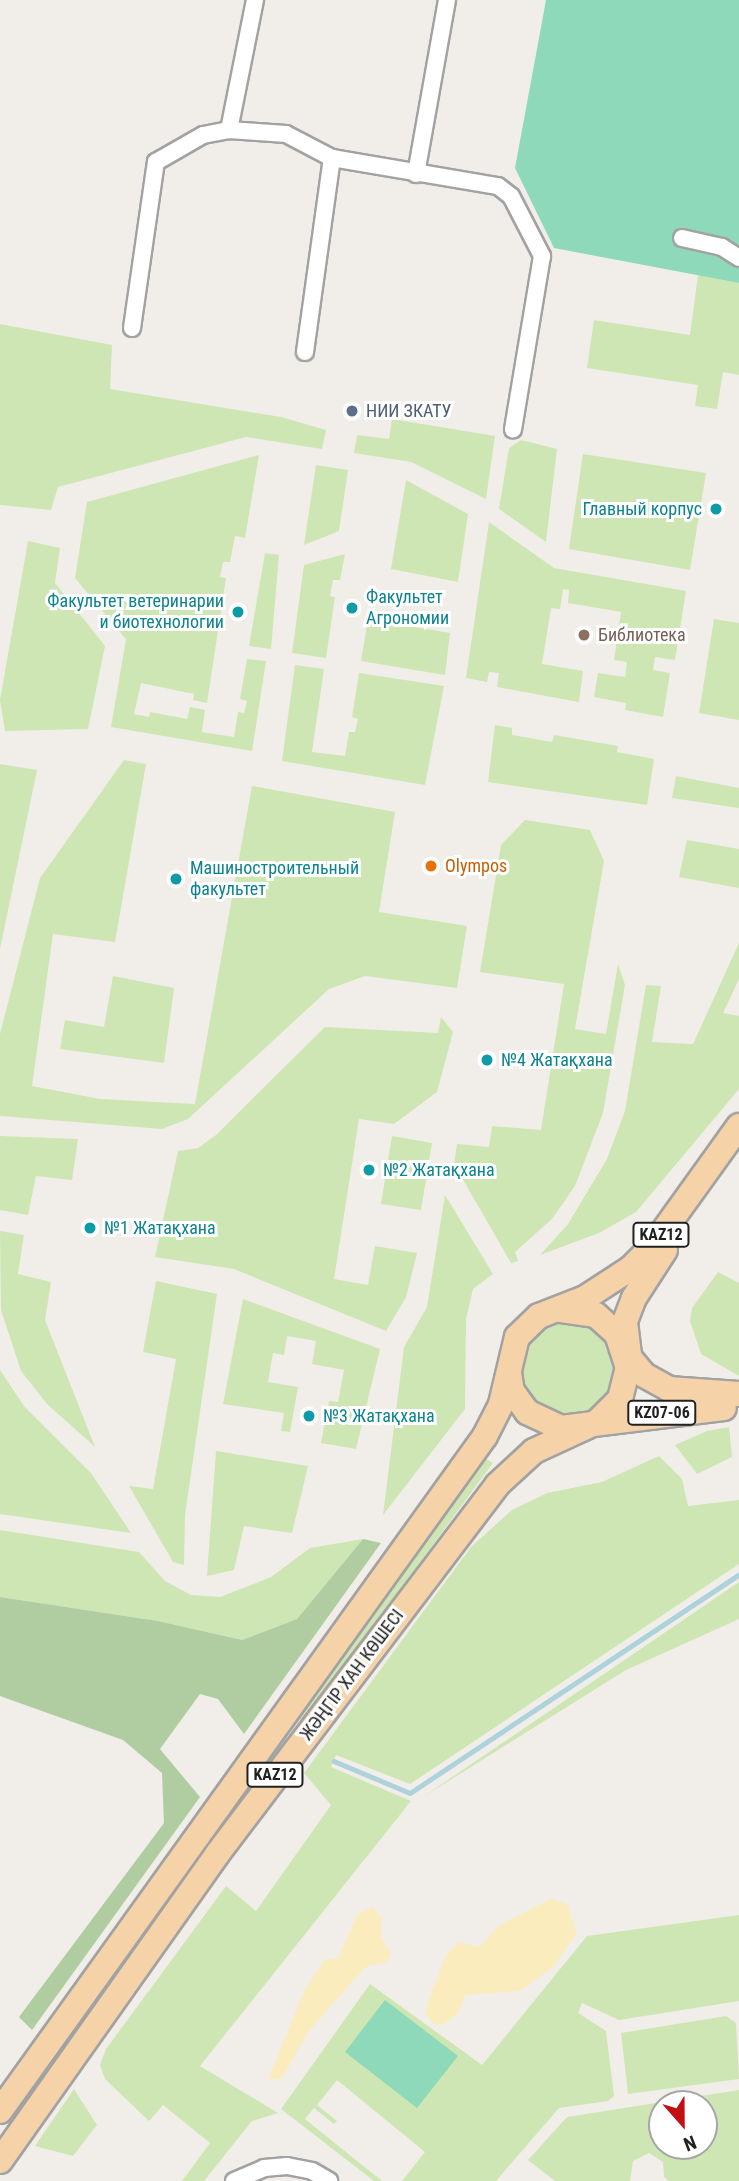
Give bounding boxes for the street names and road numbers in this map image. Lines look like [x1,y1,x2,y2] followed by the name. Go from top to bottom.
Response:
[631,1222,691,1247] road number: KAZ12
[627,1400,697,1426] road number: KZ07-06
[296,1605,408,1745] street label: ЖӘҢГІР ХАН КӨШЕСІ
[245,1763,305,1788] road number: KAZ12

